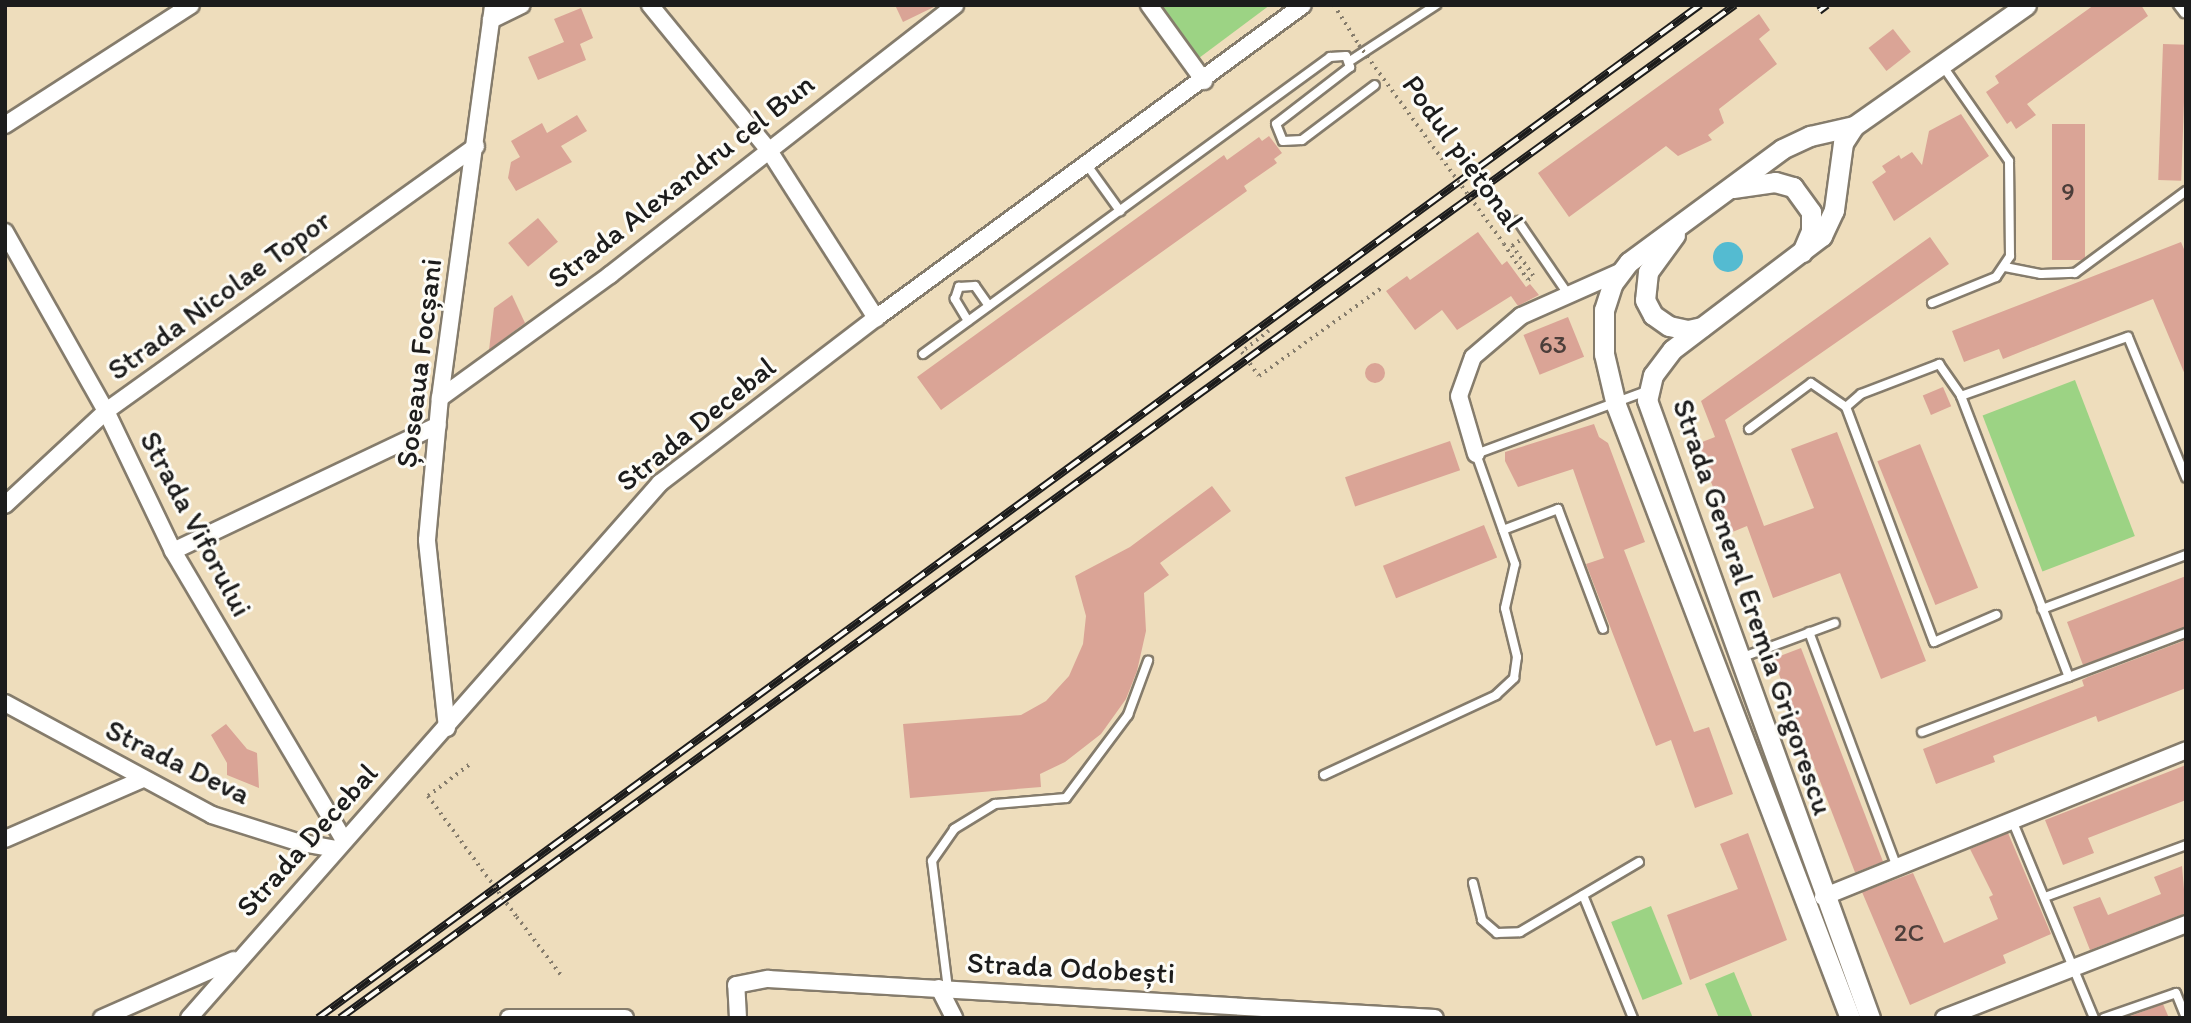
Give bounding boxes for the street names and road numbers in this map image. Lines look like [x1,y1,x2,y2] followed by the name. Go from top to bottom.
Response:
[540,66,822,296] street label: Strada Alexandru cel Bun
[1394,68,1532,238] street label: Podul pietonal
[100,202,338,388] street label: Strada Nicolae Topor
[388,257,450,469] street label: Șoseaua Focșani
[609,349,783,499] street label: Strada Decebal
[1665,394,1841,820] street label: Strada General Eremia Grigorescu
[132,425,260,623] street label: Strada Viforului
[100,712,256,812] street label: Strada Deva
[228,755,386,925] street label: Strada Decebal
[966,945,1176,991] street label: Strada Odobești

